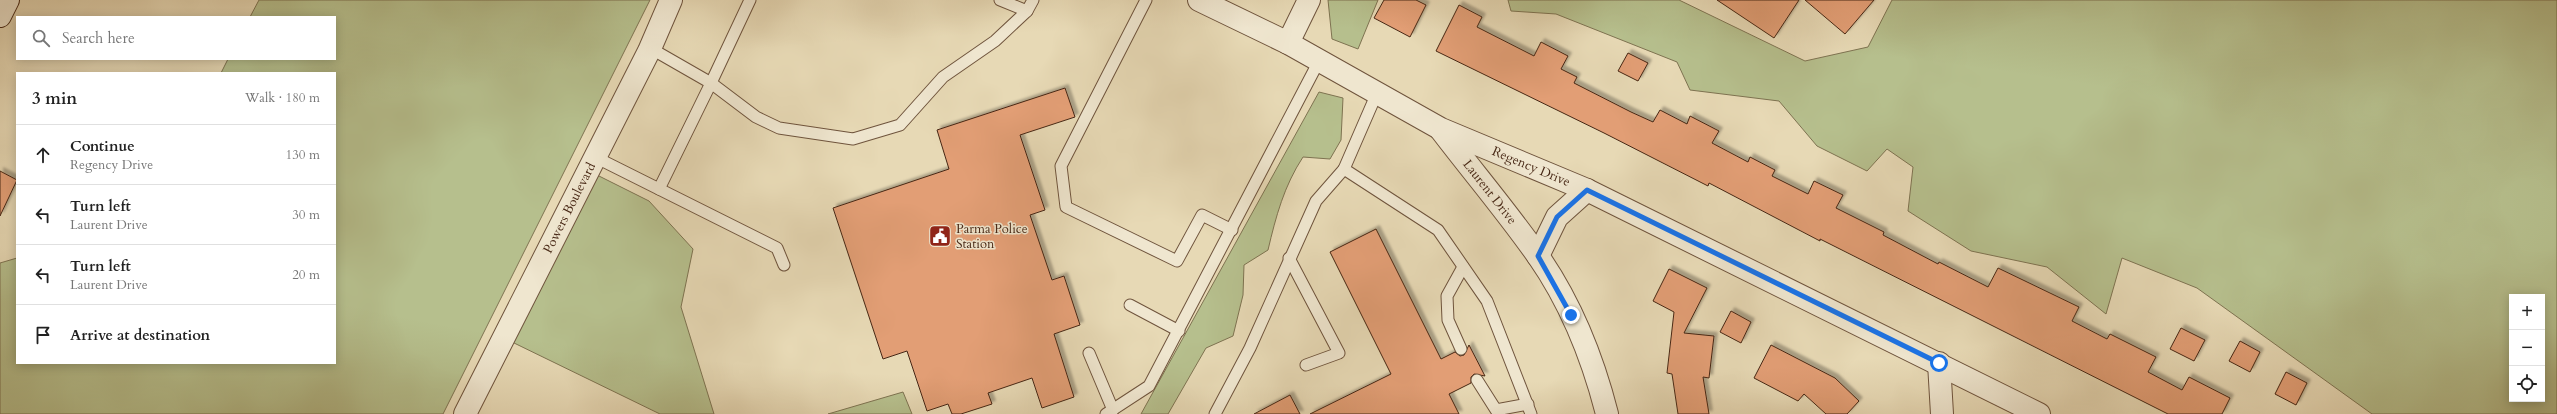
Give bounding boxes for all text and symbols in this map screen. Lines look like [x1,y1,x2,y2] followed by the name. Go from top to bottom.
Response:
[16,16,336,60] search box
[30,27,52,49] icon: search
[62,28,135,48] text: Search here
[32,87,77,110] text: 3 min
[245,89,320,107] text: Walk · 180 m
[70,136,135,156] text: Continue
[1489,142,1573,191] street label: Regency Drive
[32,144,54,166] icon: ahead
[286,146,320,164] text: 130 m
[70,156,153,174] text: Regency Drive
[1459,156,1521,228] street label: Laurent Drive
[539,159,600,257] street label: Powers Boulevard
[70,196,131,216] text: Turn left
[32,204,54,226] icon: left
[292,206,320,224] text: 30 m
[70,216,148,234] text: Laurent Drive
[956,220,1028,253] place label: Parma Police Station
[927,223,953,249] public building icon: Parma Police Station
[70,256,131,276] text: Turn left
[32,264,54,286] icon: left
[292,266,320,284] text: 20 m
[70,276,148,294] text: Laurent Drive
[2509,294,2545,402] map controls
[2509,294,2545,330] button: +
[1562,306,1580,324] route end
[32,324,54,346] icon: arrive
[70,325,210,345] text: Arrive at destination
[2509,330,2545,366] button: −
[1930,354,1948,372] route start
[2509,366,2545,402] button: locate

